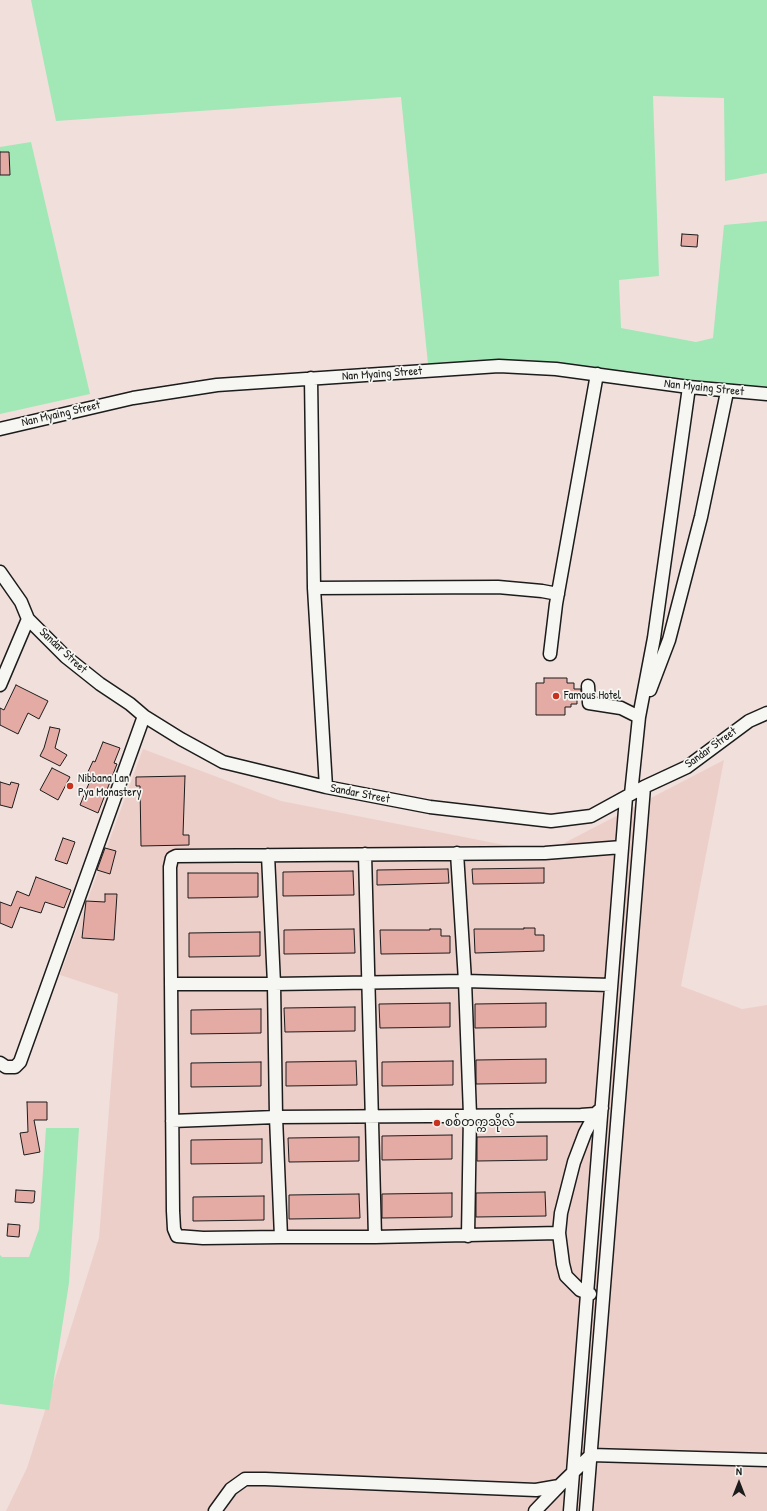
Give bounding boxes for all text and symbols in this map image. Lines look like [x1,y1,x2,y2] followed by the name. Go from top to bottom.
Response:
[341,364,423,384] street label: Nan Myaing Street
[663,377,745,399] street label: Nan Myaing Street
[20,398,102,430] street label: Nan Myaing Street
[36,625,90,677] street label: Sandar Street
[564,689,621,703] place label: Famous Hotel
[551,691,561,701] marker: Famous Hotel
[682,724,740,772] street label: Sandar Street
[78,772,142,800] place label: Nibbana Lan Pya Monastery
[65,781,75,791] marker: Nibbana Lan Pya Monastery
[329,781,391,807] street label: Sandar Street
[445,1116,515,1130] place label: စစ်‌တက္ကသိုလ်
[432,1118,442,1128] marker: စစ်‌တက္ကသိုလ်
[719,1463,759,1503] north arrow
[736,1464,742,1478] text: N

